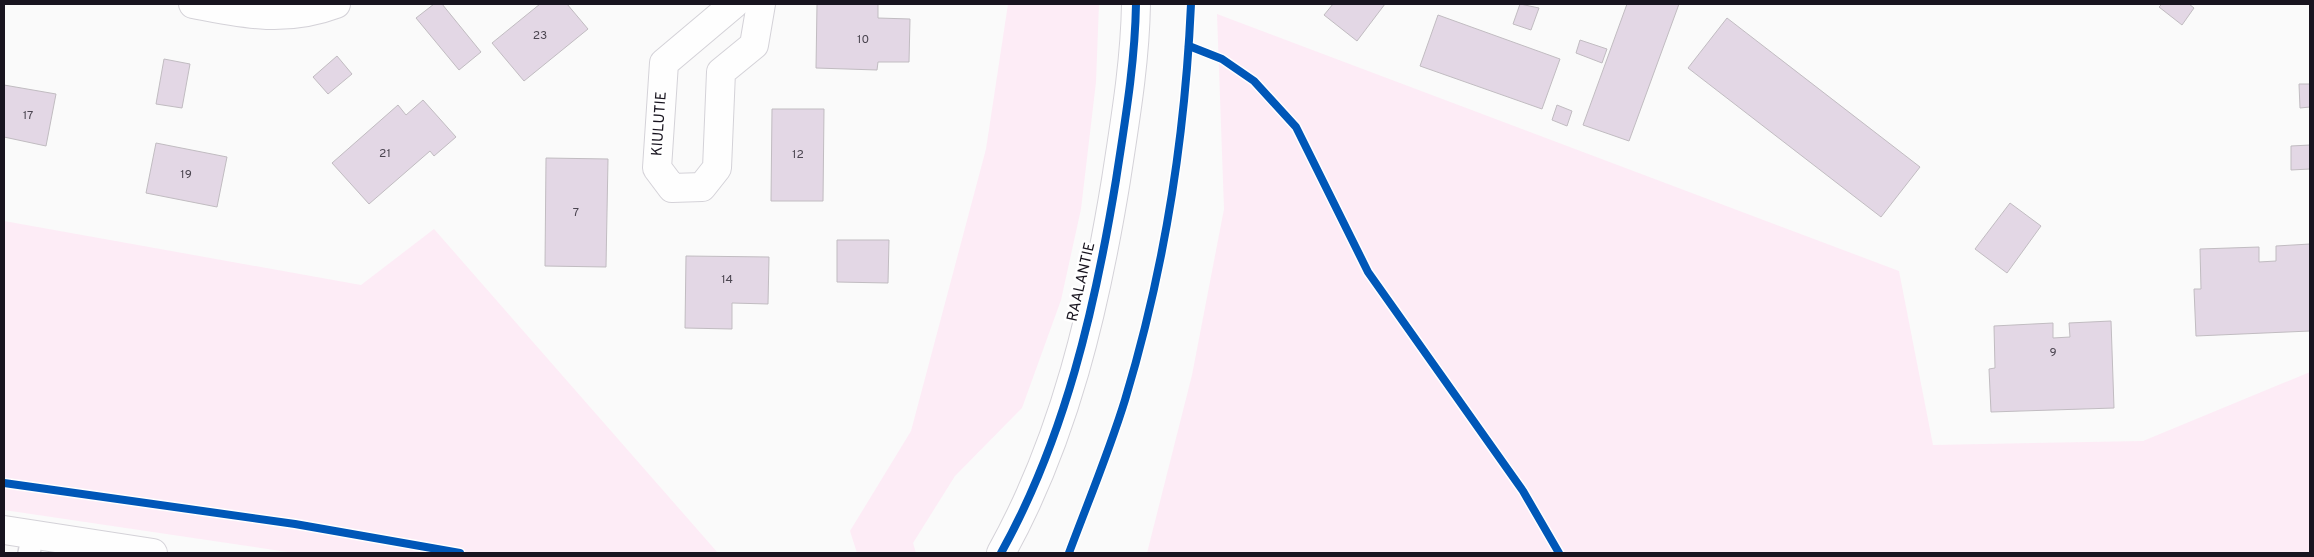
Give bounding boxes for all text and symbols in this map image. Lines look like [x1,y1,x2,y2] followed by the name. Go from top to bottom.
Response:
[533,28,547,44] house number: 23
[857,32,869,48] house number: 10
[648,91,672,157] street label: KIULUTIE
[23,108,33,124] house number: 17
[379,146,391,162] house number: 21
[792,147,804,163] house number: 12
[180,167,192,183] house number: 19
[573,205,579,221] house number: 7
[1064,241,1100,323] street label: RAALANTIE
[721,272,733,288] house number: 14
[2049,345,2057,361] house number: 9

